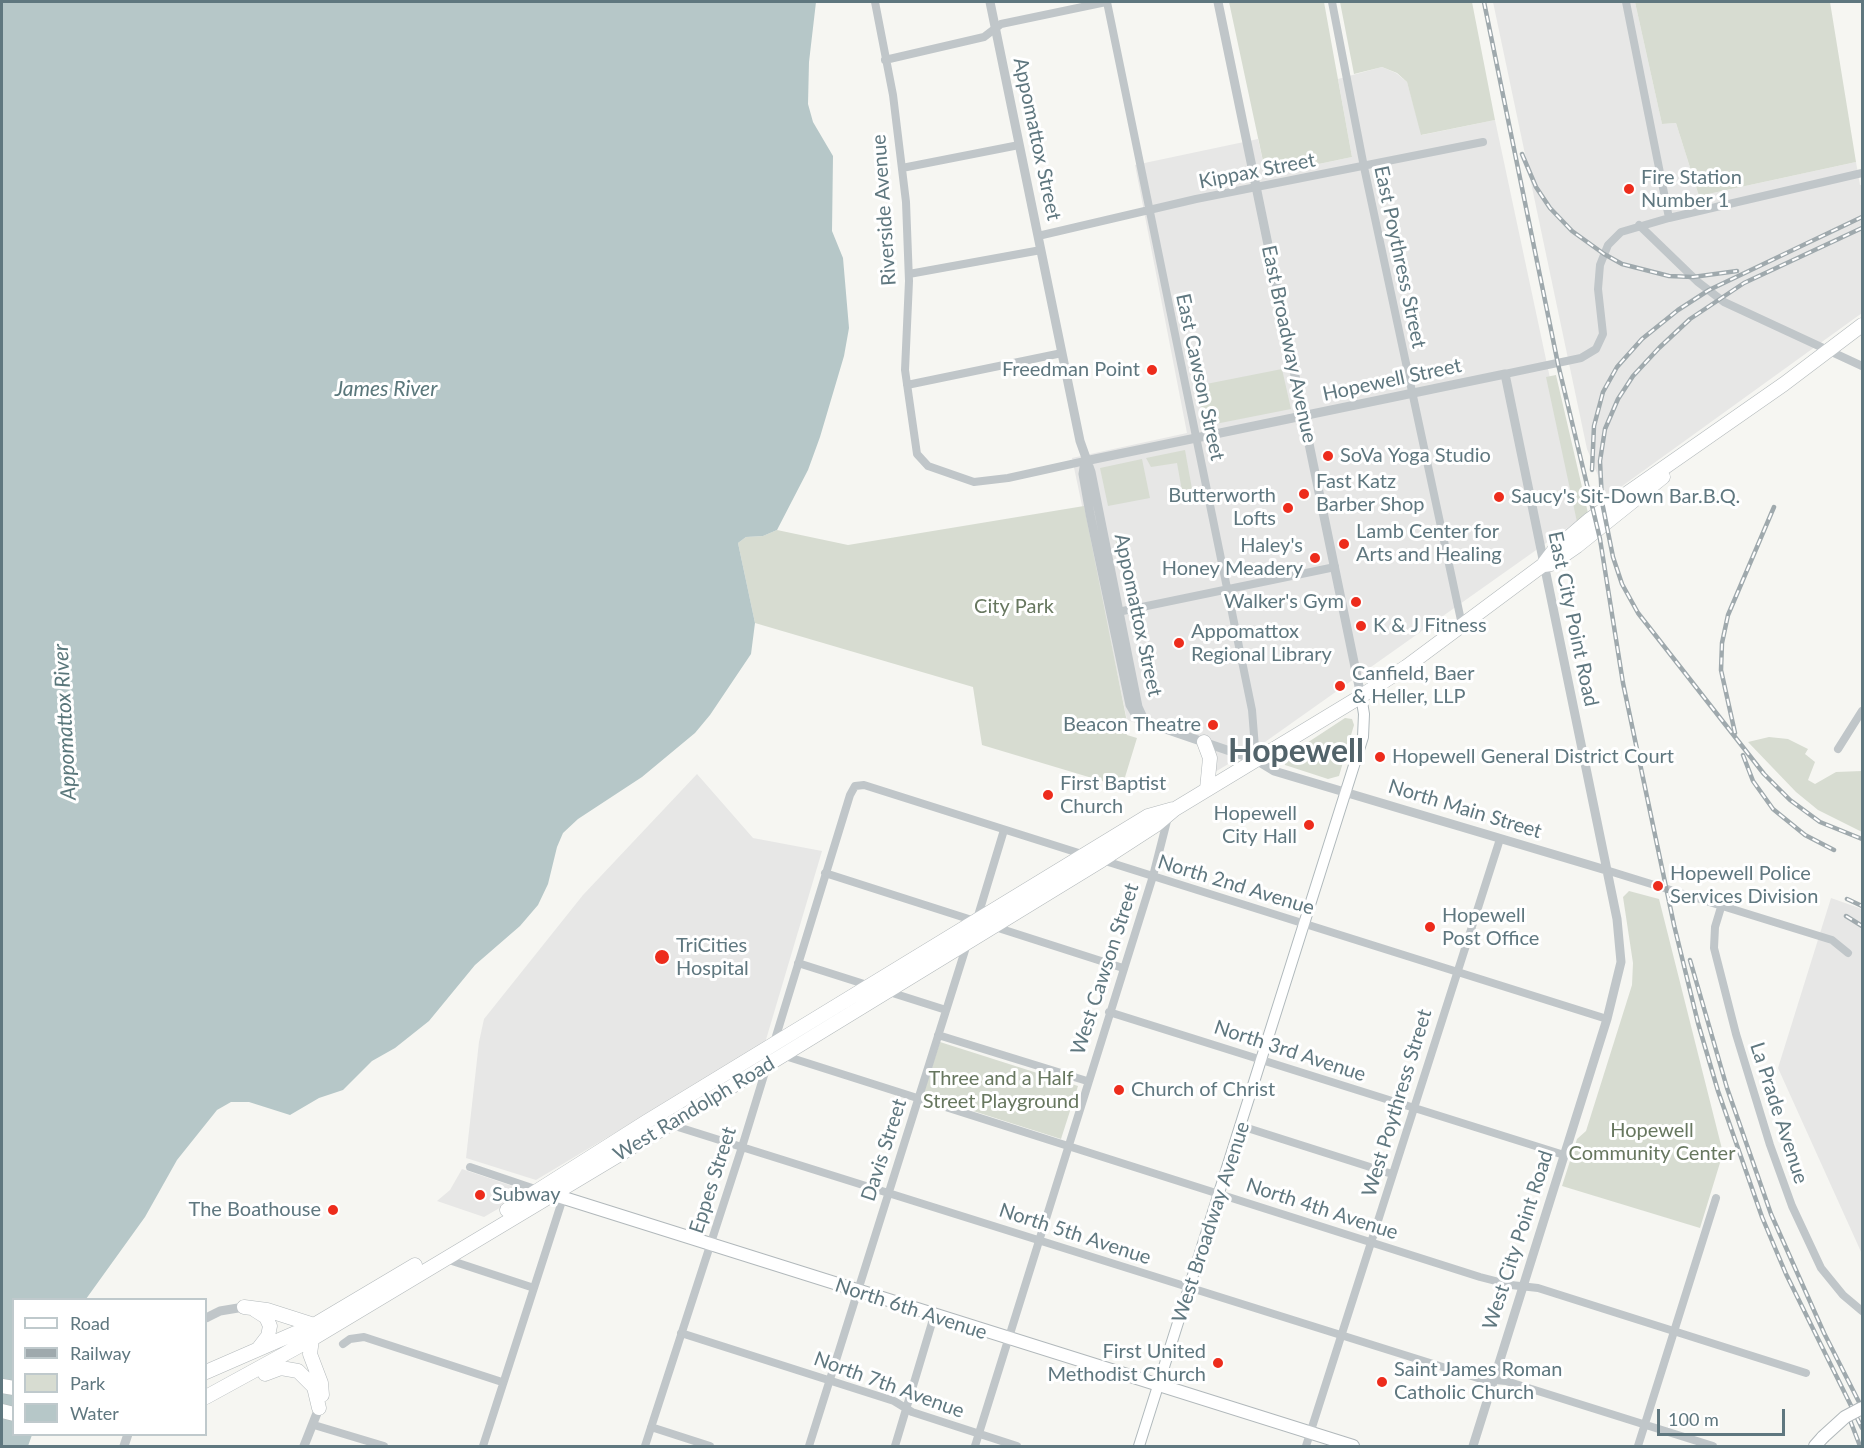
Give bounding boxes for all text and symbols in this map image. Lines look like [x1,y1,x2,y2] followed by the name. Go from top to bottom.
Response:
[1008,55,1066,223] street label: Appomattox Street
[867,134,901,286] street label: Riverside Avenue
[1197,148,1317,194] street label: Kippax Street
[1369,164,1431,350] street label: East Poythress Street
[1641,166,1742,213] place label: Fire Station Number 1
[1622,182,1636,196] marker: Fire Station Number 1
[1256,243,1322,445] street label: East Broadway Avenue
[1171,291,1229,463] street label: East Cawson Street
[1320,354,1464,406] street label: Hopewell Street
[1002,358,1140,382] place label: Freedman Point
[1145,363,1159,377] marker: Freedman Point
[335,376,437,402] water label: James River
[1340,444,1491,468] place label: SoVa Yoga Studio
[1321,449,1335,463] marker: SoVa Yoga Studio
[1316,470,1425,517] place label: Fast Katz Barber Shop
[1168,484,1276,531] place label: Butterworth Lofts
[1511,485,1740,509] place label: Saucy's Sit-Down Bar.B.Q.
[1297,487,1311,501] marker: Fast Katz Barber Shop
[1492,490,1506,504] marker: Saucy's Sit-Down Bar.B.Q.
[1281,501,1295,515] marker: Butterworth Lofts
[1356,520,1502,567] place label: Lamb Center for Arts and Healing
[1543,529,1603,709] street label: East City Point Road
[1109,531,1167,699] street label: Appomattox Street
[1162,534,1303,581] place label: Haley's Honey Meadery
[1337,537,1351,551] marker: Lamb Center for Arts and Healing
[1308,551,1322,565] marker: Haley's Honey Meadery
[1224,590,1344,614] place label: Walker's Gym
[974,595,1054,619] park label: City Park
[1349,595,1363,609] marker: Walker's Gym
[1373,614,1487,638] place label: K & J Fitness
[1354,619,1368,633] marker: K & J Fitness
[1191,620,1332,667] place label: Appomattox Regional Library
[1172,636,1186,650] marker: Appomattox Regional Library
[48,643,82,801] water label: Appomattox River
[1352,662,1474,709] place label: Canfield, Baer & Heller, LLP
[1333,679,1347,693] marker: Canfield, Baer & Heller, LLP
[1063,713,1201,737] place label: Beacon Theatre
[1206,718,1220,732] marker: Beacon Theatre
[1228,733,1364,771] district label: Hopewell
[1392,745,1674,769] place label: Hopewell General District Court
[1373,750,1387,764] marker: Hopewell General District Court
[1060,772,1166,819] place label: First Baptist Church
[1385,774,1545,844] street label: North Main Street
[1041,788,1055,802] marker: First Baptist Church
[1213,802,1297,849] place label: Hopewell City Hall
[1302,818,1316,832] marker: Hopewell City Hall
[1155,850,1317,920] street label: North 2nd Avenue
[1670,862,1818,909] place label: Hopewell Police Services Division
[1651,879,1665,893] marker: Hopewell Police Services Division
[1066,880,1144,1058] street label: West Cawson Street
[1442,904,1539,951] place label: Hopewell Post Office
[1423,920,1437,934] marker: Hopewell Post Office
[676,934,749,981] place label: TriCities Hospital
[653,948,671,966] marker: TriCities Hospital
[1357,1006,1437,1200] street label: West Poythress Street
[1211,1015,1369,1087] street label: North 3rd Avenue
[1745,1039,1813,1187] street label: La Prade Avenue
[609,1051,779,1167] street label: West Randolph Road
[923,1067,1079,1114] park label: Three and a Half Street Playground
[1131,1078,1275,1102] place label: Church of Christ
[1112,1083,1126,1097] marker: Church of Christ
[856,1096,912,1204] street label: Davis Street
[1167,1118,1255,1326] street label: West Broadway Avenue
[1569,1119,1735,1166] park label: Hopewell Community Center
[684,1124,742,1236] street label: Eppes Street
[1478,1147,1558,1333] street label: West City Point Road
[1243,1173,1401,1245] street label: North 4th Avenue
[492,1183,560,1207] place label: Subway
[473,1188,487,1202] marker: Subway
[189,1198,321,1222] place label: The Boathouse
[996,1198,1154,1270] street label: North 5th Avenue
[326,1203,340,1217] marker: The Boathouse
[832,1273,990,1345] street label: North 6th Avenue
[12,1298,207,1436] legend
[70,1312,110,1334] text: Road
[1047,1340,1206,1387] place label: First United Methodist Church
[70,1342,131,1364] text: Railway
[811,1347,967,1423] street label: North 7th Avenue
[1211,1356,1225,1370] marker: First United Methodist Church
[1394,1358,1562,1405] place label: Saint James Roman Catholic Church
[70,1372,105,1394] text: Park
[1375,1375,1389,1389] marker: Saint James Roman Catholic Church
[1660,1397,1788,1435] scale bar
[70,1402,119,1424] text: Water
[1668,1408,1719,1430] text: 100 m

